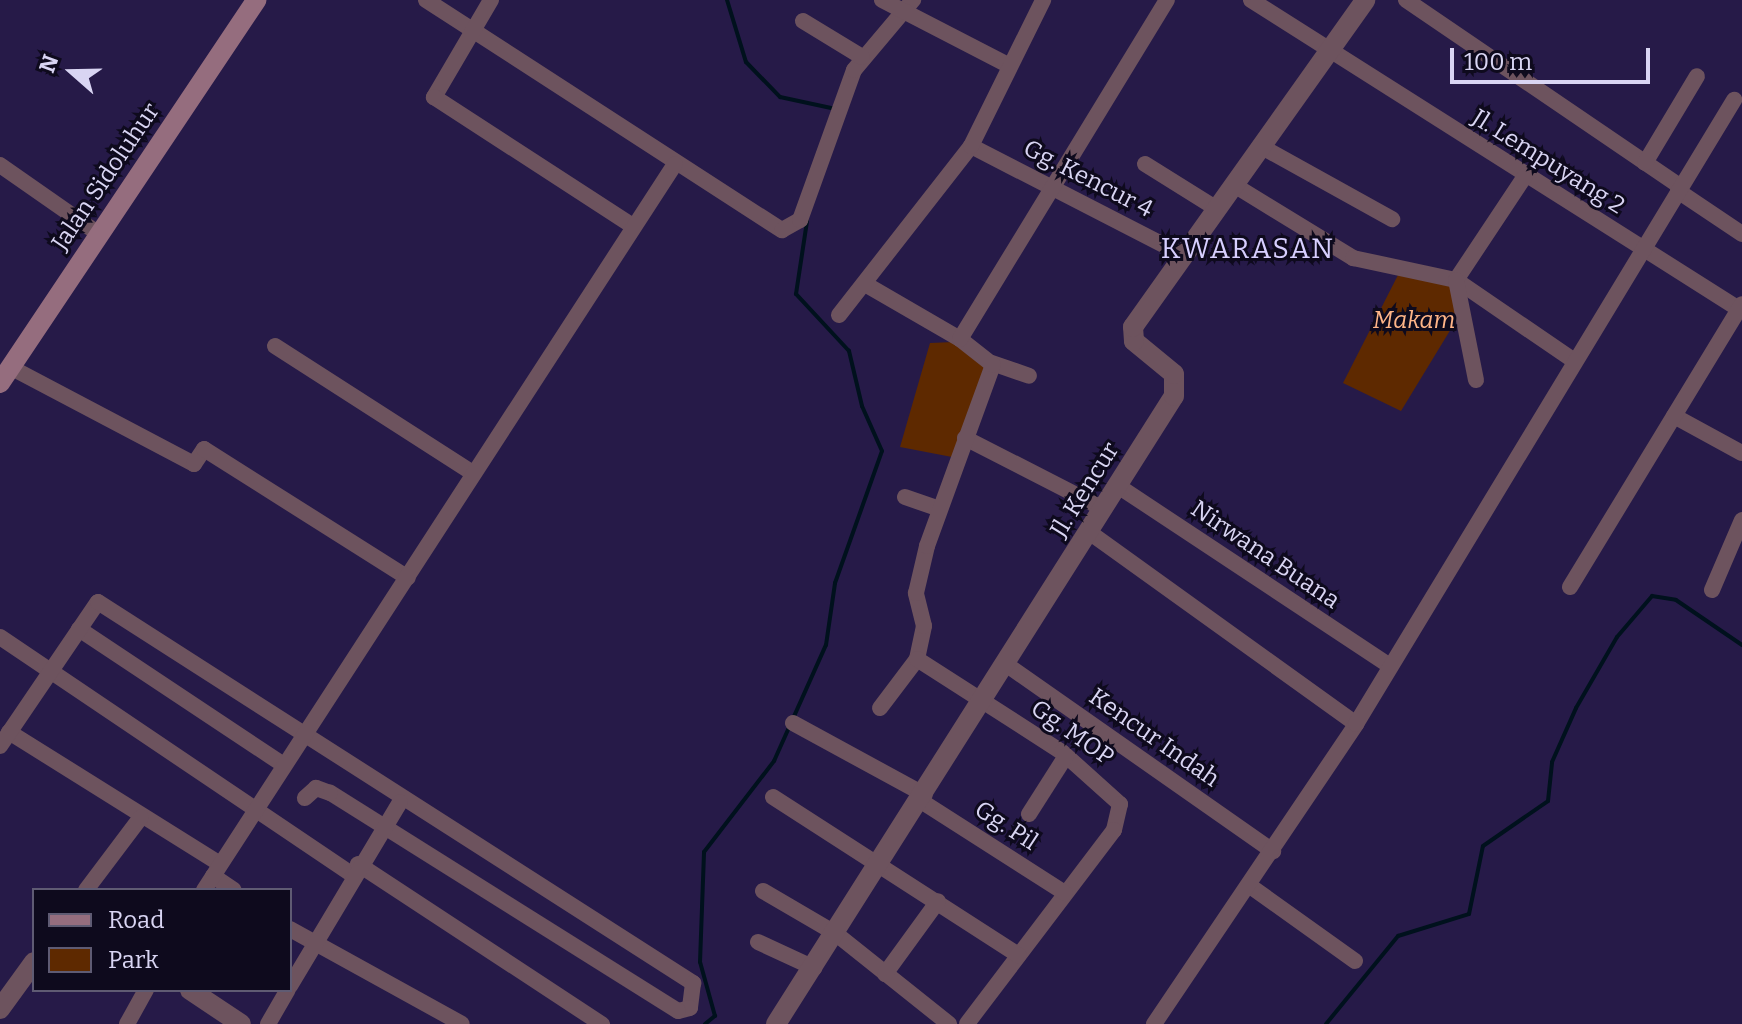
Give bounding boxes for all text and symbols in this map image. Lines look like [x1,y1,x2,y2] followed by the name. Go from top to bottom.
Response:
[32,32,112,112] north arrow
[1454,32,1654,82] scale bar
[1464,48,1532,76] text: 100 m
[33,51,65,76] text: N
[46,98,166,256] street label: Jalan Sidoluhur
[1466,104,1630,220] street label: Jl. Lempuyang 2
[1018,134,1158,224] street label: Gg. Kencur 4
[1161,232,1335,266] district label: KWARASAN
[1373,307,1455,335] park label: Makam
[1045,437,1125,543] street label: Jl. Kencur
[1185,495,1345,615] street label: Nirwana Buana
[1083,683,1225,793] street label: Kencur Indah
[1025,694,1119,772] street label: Gg. MOP
[969,795,1043,857] street label: Gg. Pil
[32,888,292,992] legend
[108,906,164,934] text: Road
[108,946,159,974] text: Park

